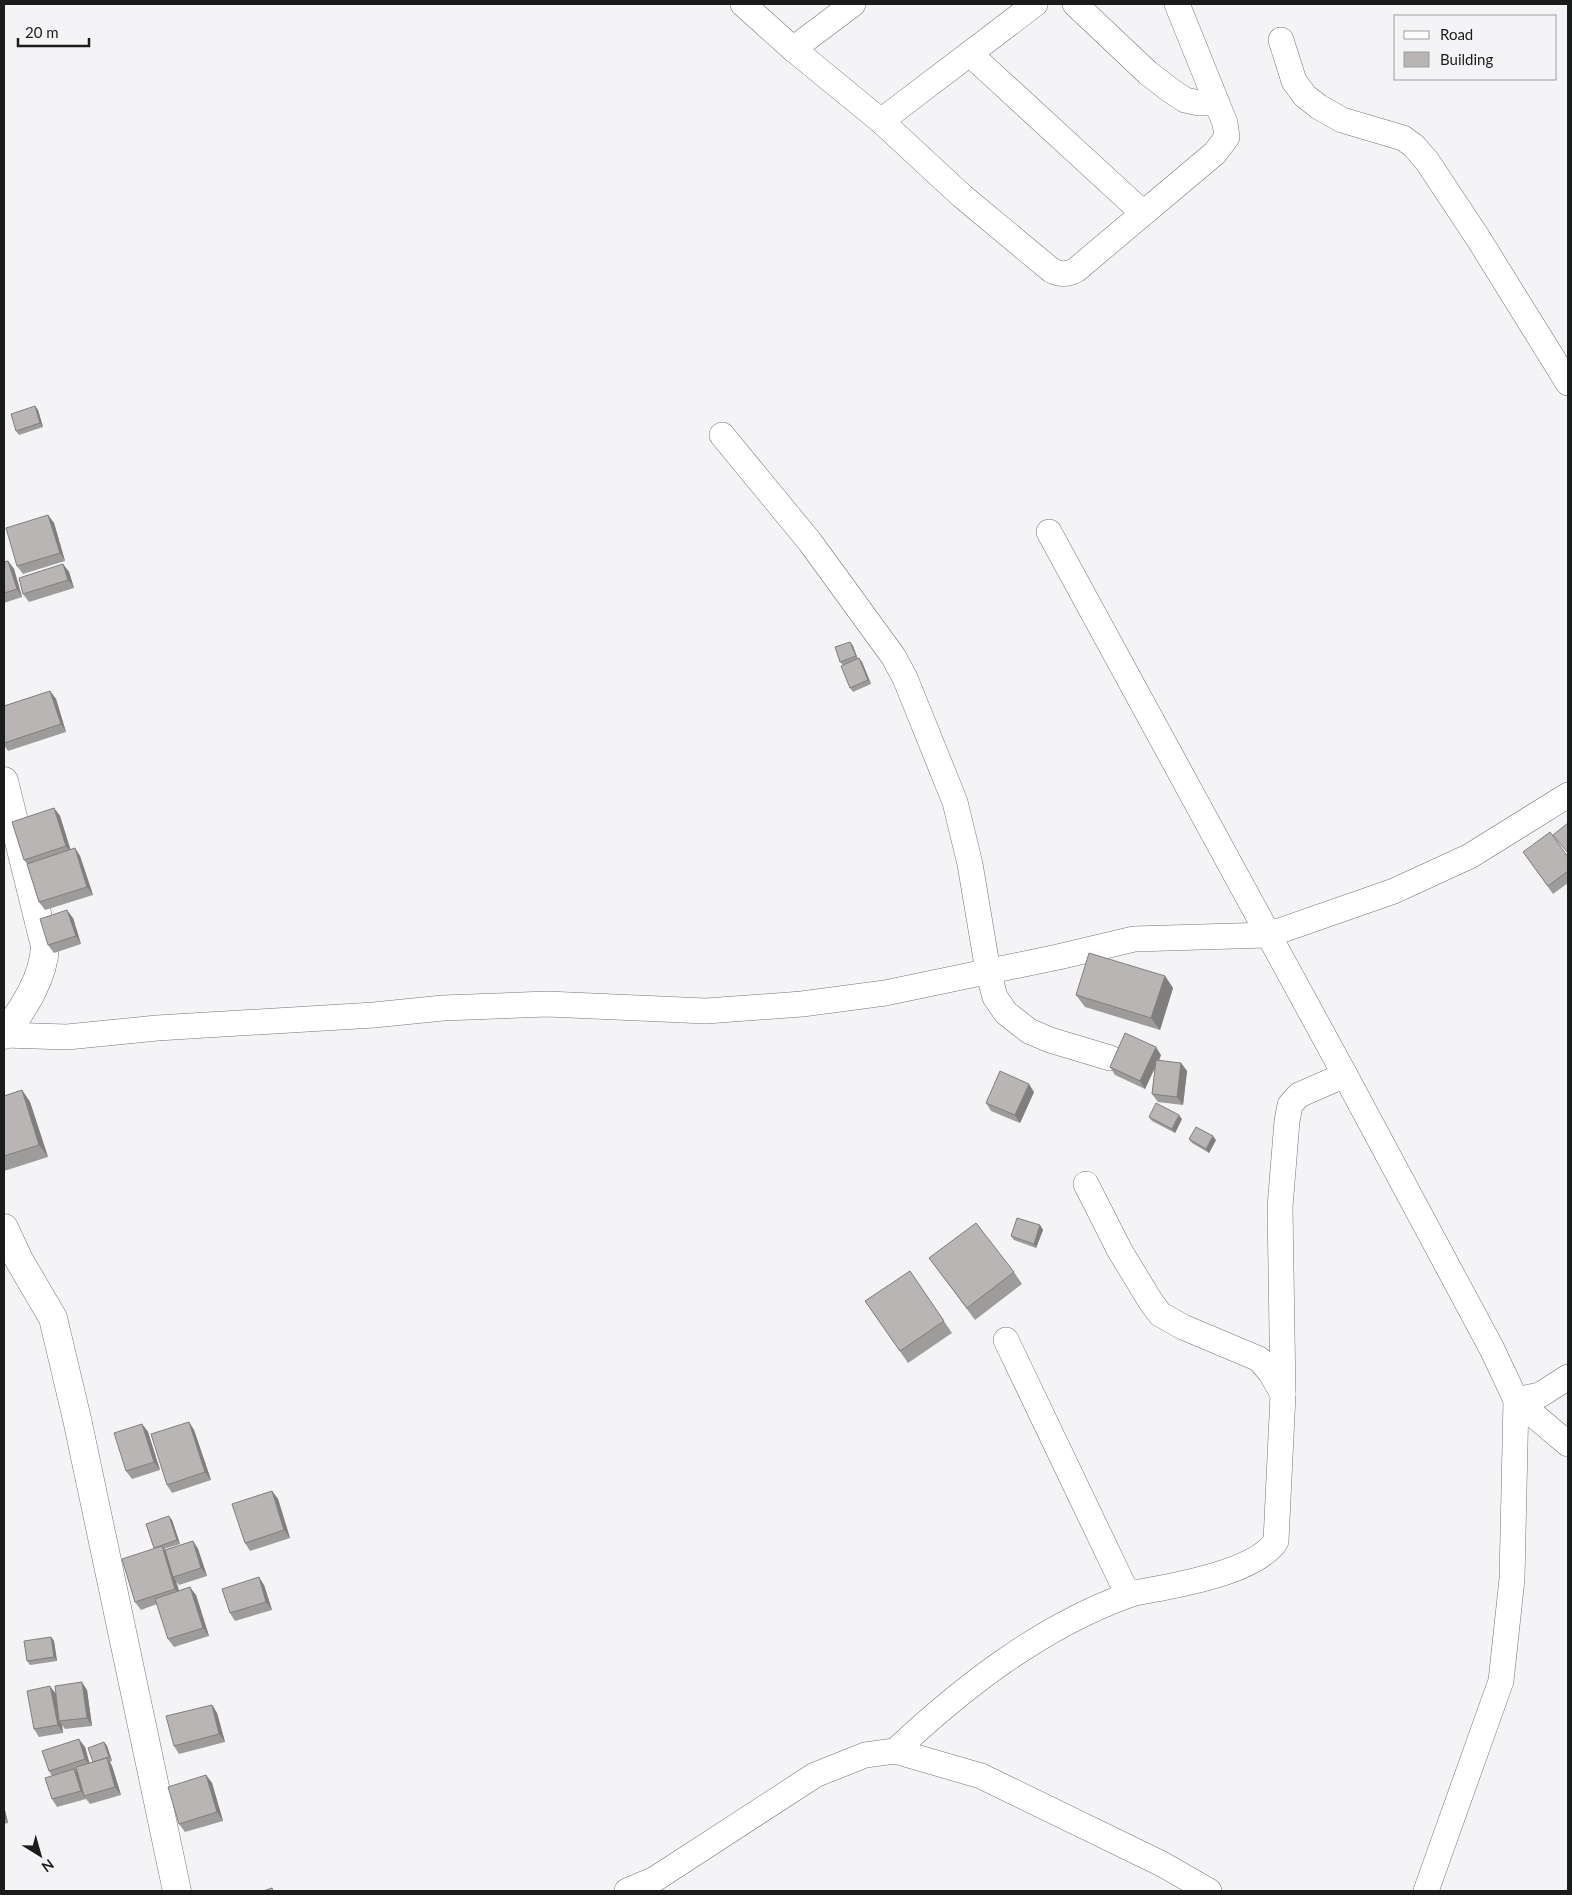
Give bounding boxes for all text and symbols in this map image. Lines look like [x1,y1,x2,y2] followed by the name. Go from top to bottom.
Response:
[18,15,89,47] scale bar
[1394,15,1557,80] legend
[25,23,59,41] text: 20 m
[1440,25,1473,43] text: Road
[1440,50,1493,68] text: Building
[15,1830,65,1880] north arrow
[39,1856,58,1876] text: N

